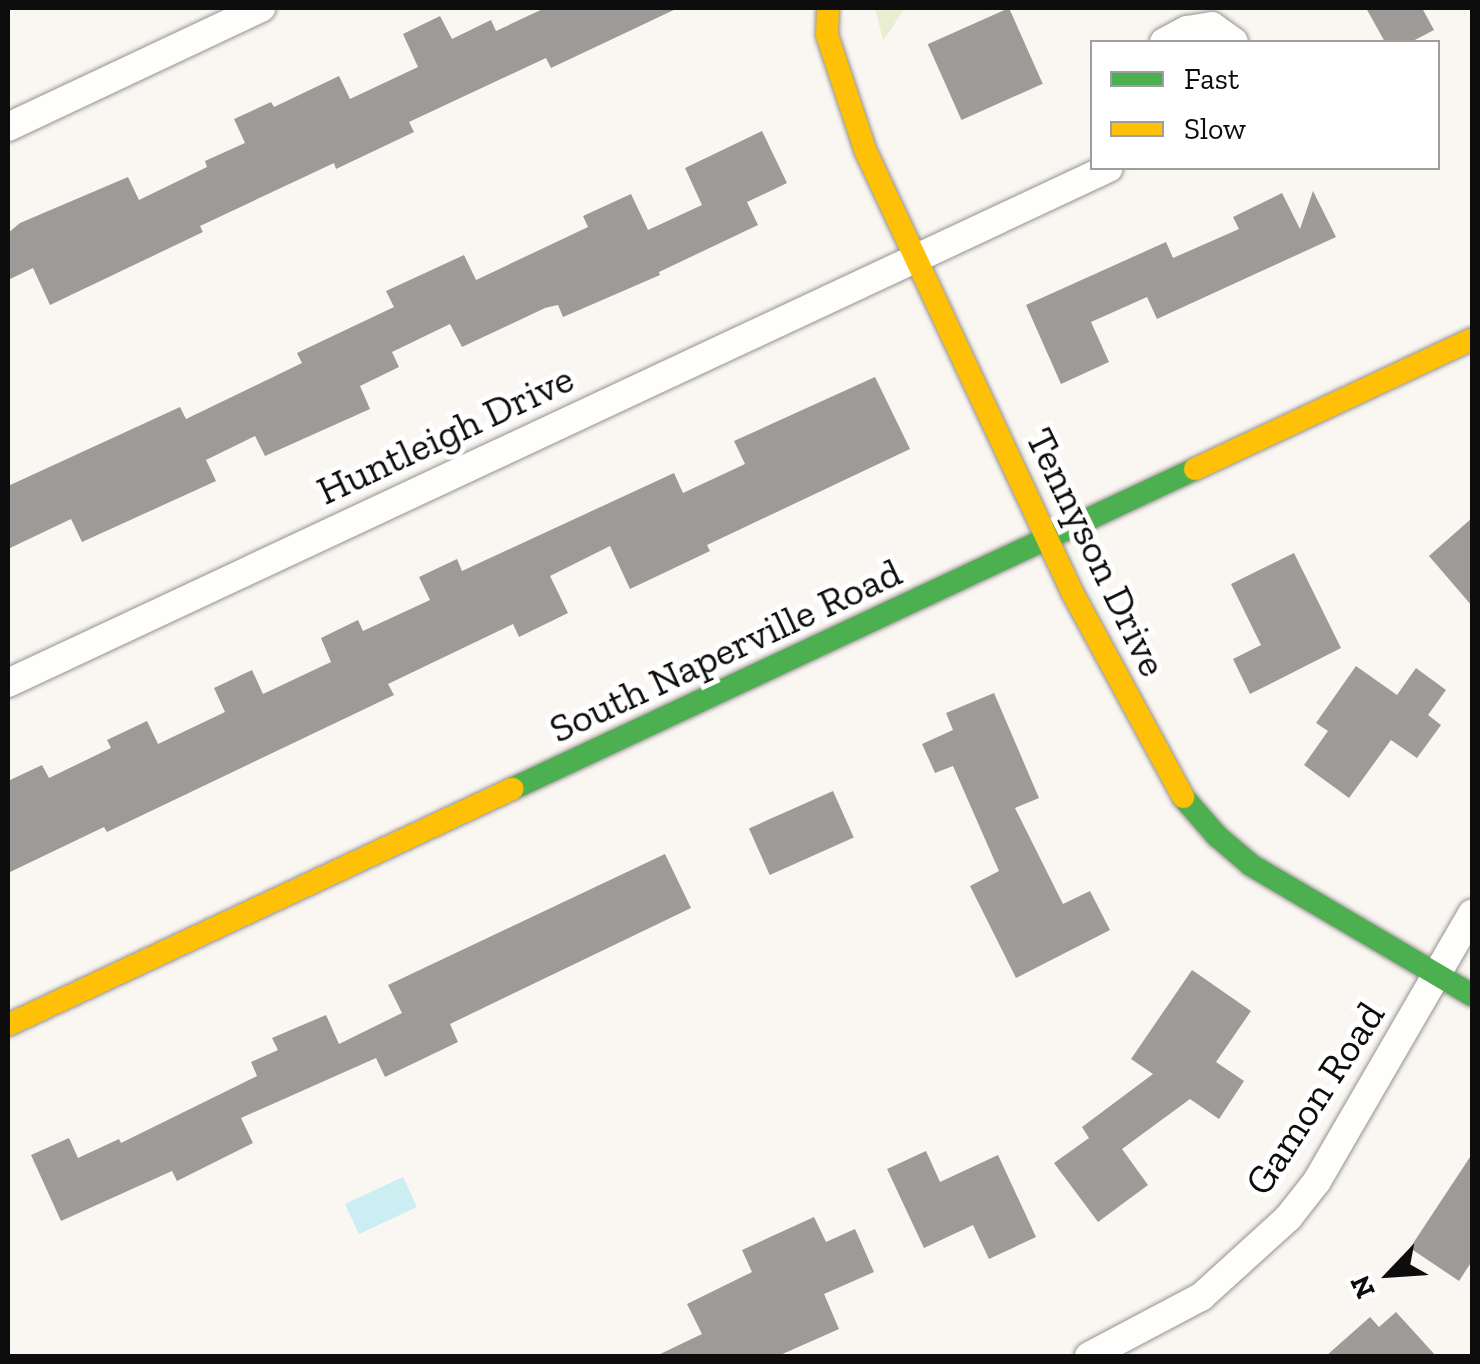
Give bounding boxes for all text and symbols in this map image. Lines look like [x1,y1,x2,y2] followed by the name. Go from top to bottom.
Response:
[1090,40,1440,170] legend
[1184,61,1239,97] text: Fast
[1184,111,1246,147] text: Slow
[309,354,581,514] street label: Huntleigh Drive
[1016,420,1178,684] street label: Tennyson Drive
[541,547,909,753] street label: South Naperville Road
[1234,993,1394,1203] street label: Gamon Road
[1340,1224,1440,1324] north arrow
[1343,1270,1382,1304] text: N

